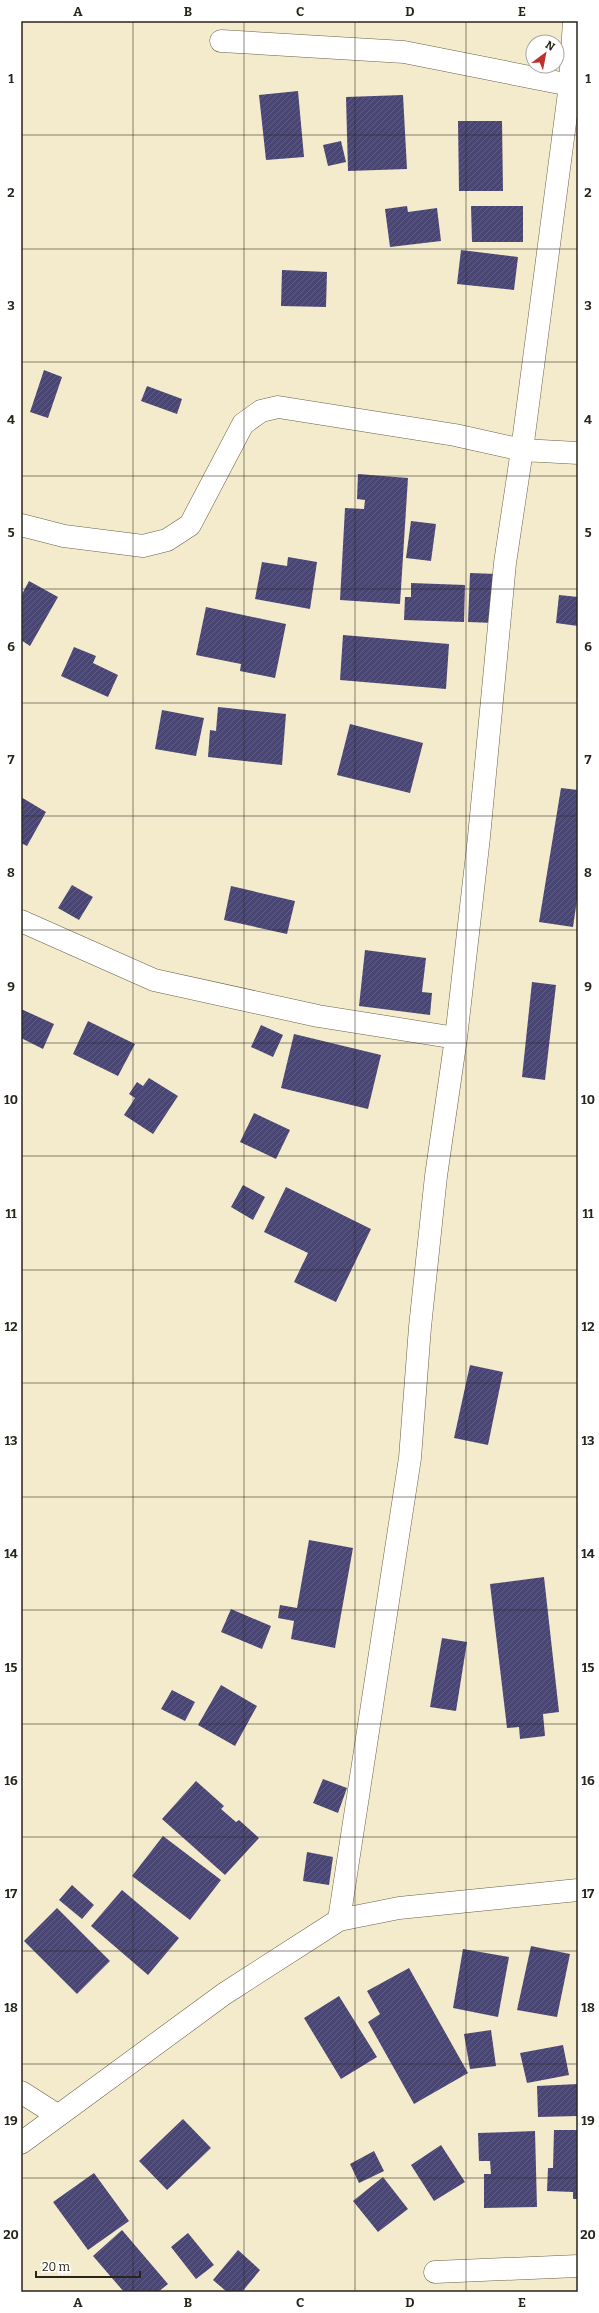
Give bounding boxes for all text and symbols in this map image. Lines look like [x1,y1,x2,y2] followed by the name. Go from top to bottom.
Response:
[73,4,83,19] text: A
[184,4,192,19] text: B
[296,4,304,19] text: C
[405,4,415,19] text: D
[518,4,526,19] text: E
[525,34,565,74] north arrow
[543,38,558,54] text: N
[8,71,14,86] text: 1
[585,71,591,86] text: 1
[7,185,15,200] text: 2
[584,185,592,200] text: 2
[7,298,15,313] text: 3
[584,298,592,313] text: 3
[7,412,15,427] text: 4
[584,412,592,427] text: 4
[7,525,15,540] text: 5
[584,525,592,540] text: 5
[7,639,15,654] text: 6
[584,639,592,654] text: 6
[8,752,15,767] text: 7
[585,752,592,767] text: 7
[7,865,15,880] text: 8
[584,865,592,880] text: 8
[7,979,15,994] text: 9
[584,979,592,994] text: 9
[4,1092,18,1107] text: 10
[581,1092,595,1107] text: 10
[5,1206,17,1221] text: 11
[582,1206,594,1221] text: 11
[5,1319,17,1334] text: 12
[582,1319,594,1334] text: 12
[4,1433,18,1448] text: 13
[581,1433,595,1448] text: 13
[4,1546,18,1561] text: 14
[581,1546,595,1561] text: 14
[5,1660,17,1675] text: 15
[582,1660,594,1675] text: 15
[4,1773,18,1788] text: 16
[581,1773,595,1788] text: 16
[5,1886,17,1901] text: 17
[582,1886,594,1901] text: 17
[4,2000,18,2015] text: 18
[581,2000,595,2015] text: 18
[4,2113,18,2128] text: 19
[581,2113,595,2128] text: 19
[3,2227,19,2242] text: 20
[580,2227,596,2242] text: 20
[36,2253,140,2279] scale bar
[42,2260,71,2274] text: 20 m
[73,2295,83,2310] text: A
[184,2295,192,2310] text: B
[296,2295,304,2310] text: C
[405,2295,415,2310] text: D
[518,2295,526,2310] text: E

